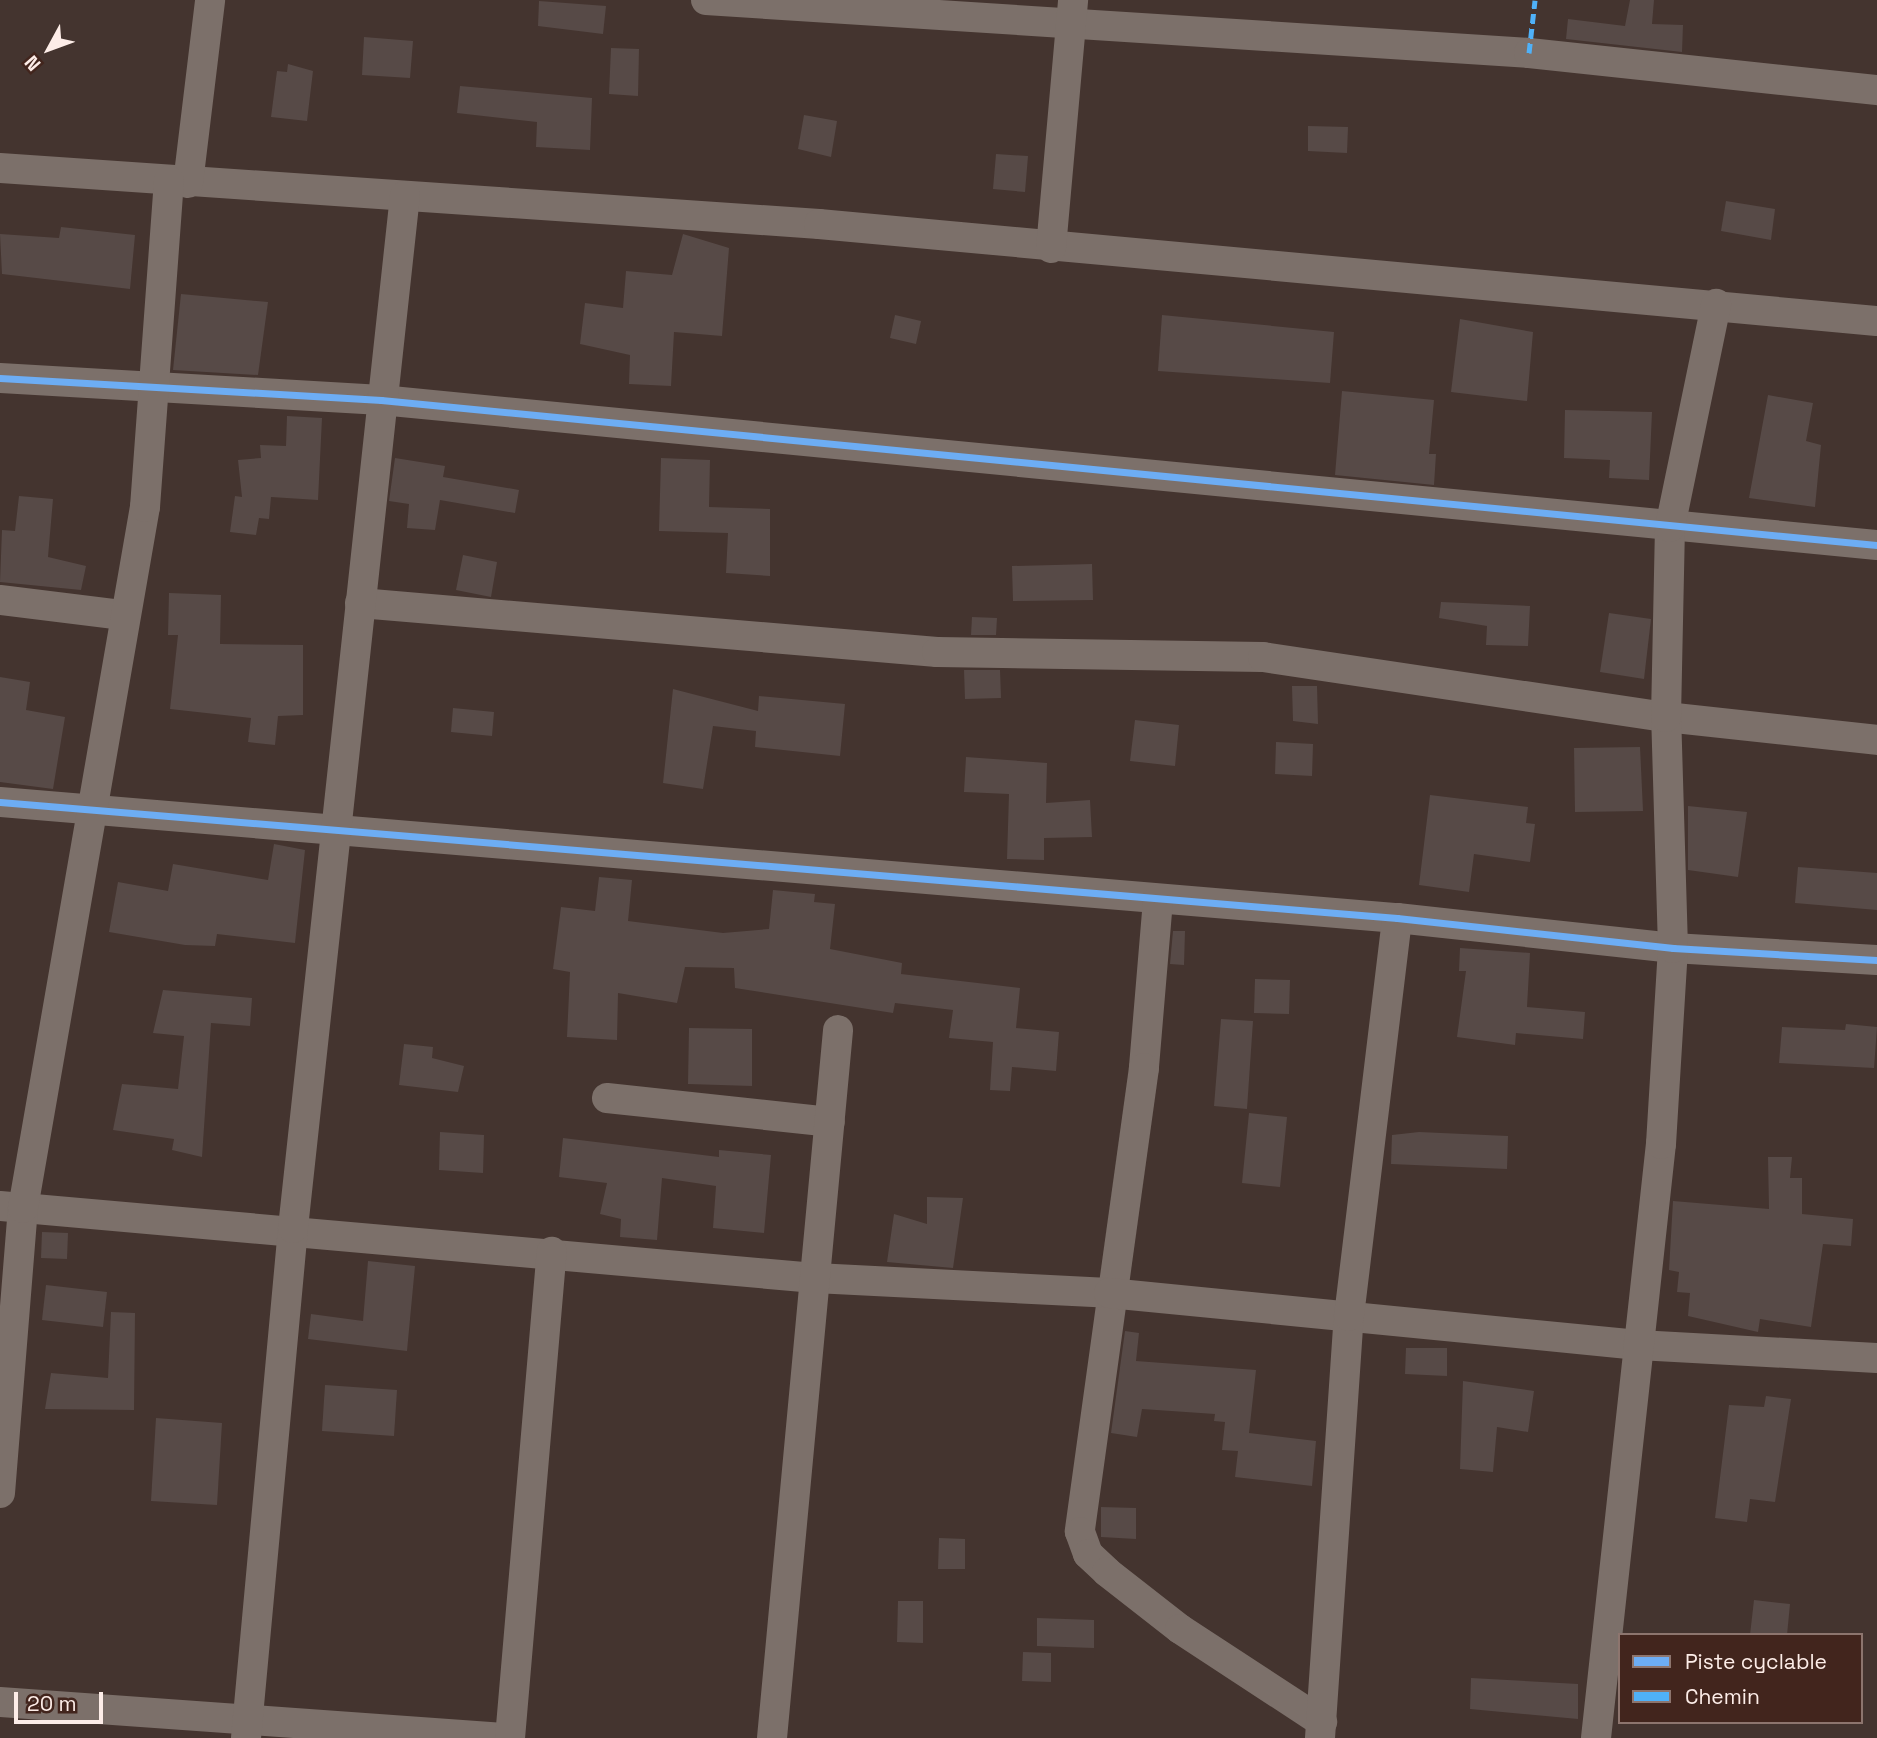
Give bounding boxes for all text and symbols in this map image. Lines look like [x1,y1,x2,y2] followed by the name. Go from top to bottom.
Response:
[14,14,84,84] north arrow
[19,50,46,76] text: N
[1618,1633,1863,1724] legend
[1685,1648,1827,1675] text: Piste cyclable
[18,1678,107,1722] scale bar
[1685,1683,1760,1710] text: Chemin
[27,1690,77,1717] text: 20 m

